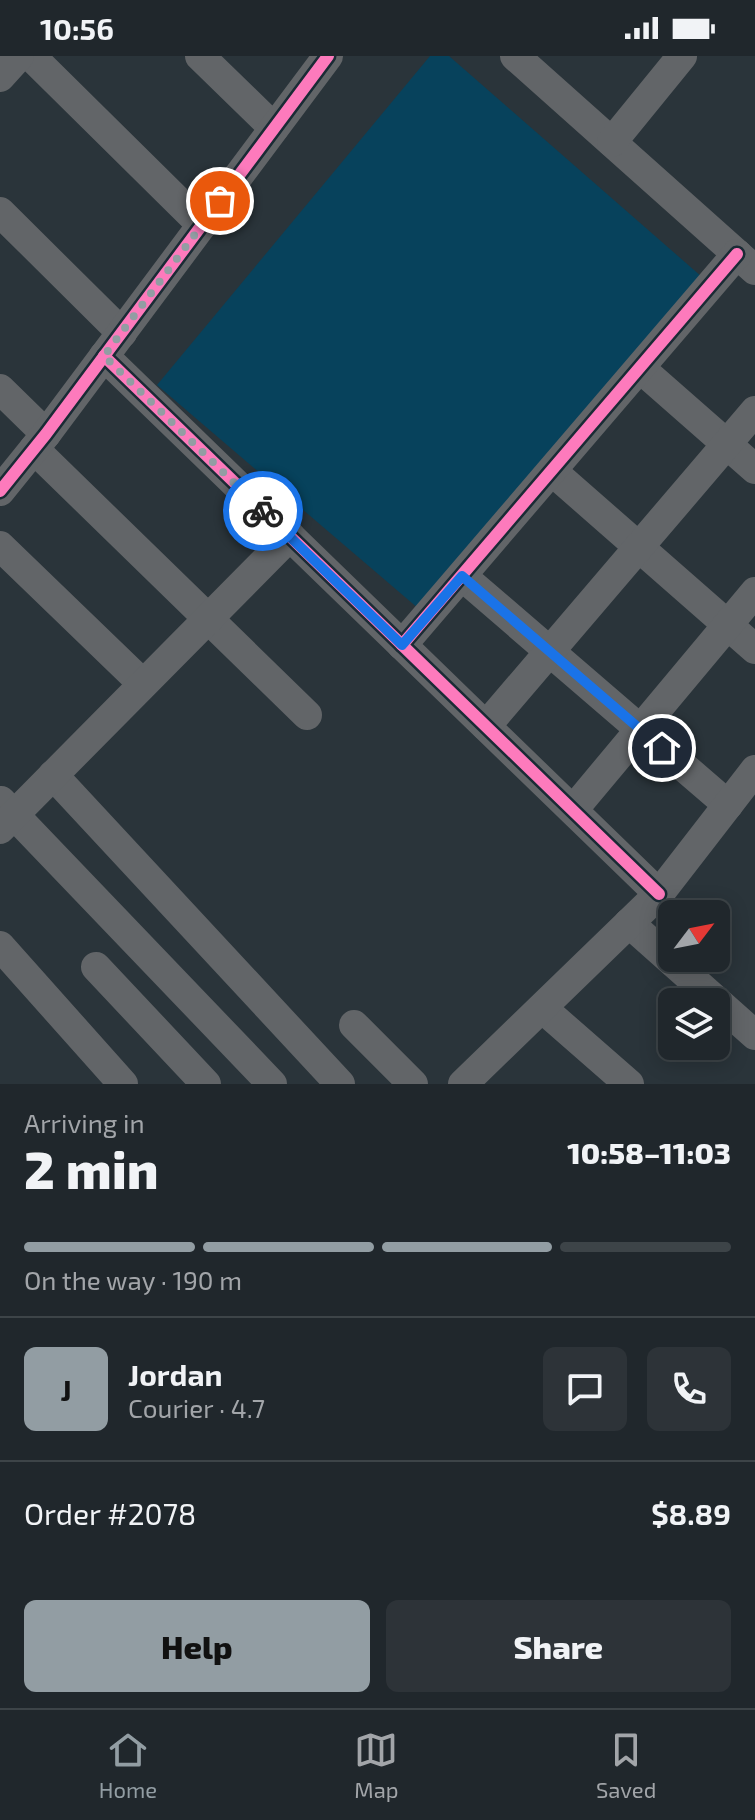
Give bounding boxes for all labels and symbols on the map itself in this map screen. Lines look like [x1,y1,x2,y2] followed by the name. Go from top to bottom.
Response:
[186,167,254,235] pin
[223,471,303,551] courier
[628,714,696,782] pin
[658,900,730,972] north arrow

